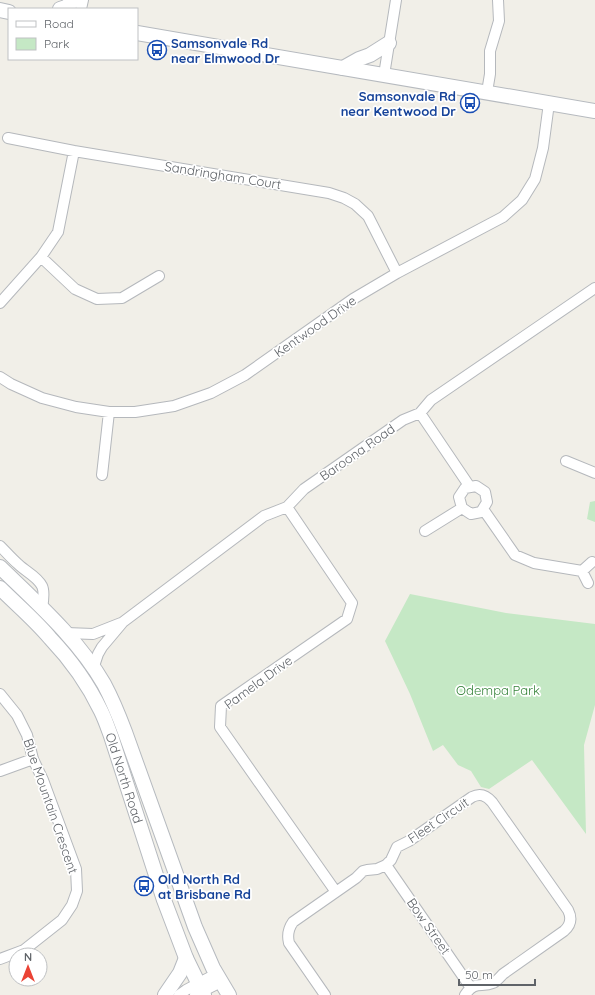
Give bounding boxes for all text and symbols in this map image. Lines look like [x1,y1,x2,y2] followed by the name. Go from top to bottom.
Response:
[8,8,138,60] legend
[44,16,74,31] text: Road
[171,35,280,66] place label: Samsonvale Rd near Elmwood Dr
[44,36,69,51] text: Park
[146,39,168,61] bus stop icon: Samsonvale Rd near Elmwood Dr
[341,88,456,119] place label: Samsonvale Rd near Kentwood Dr
[459,92,481,114] bus stop icon: Samsonvale Rd near Kentwood Dr
[164,158,282,192] street label: Sandringham Court
[271,292,359,360] street label: Kentwood Drive
[316,420,398,484] street label: Baroona Road
[221,652,295,712] street label: Pamela Drive
[456,682,540,698] park label: Odempa Park
[102,730,147,825] street label: Old North Road
[20,736,82,876] street label: Blue Mountain Crescent
[404,794,472,846] street label: Fleet Circuit
[158,871,251,902] place label: Old North Rd at Brisbane Rd
[133,875,155,897] bus stop icon: Old North Rd at Brisbane Rd
[404,895,454,957] street label: Bow Street
[8,947,48,987] north arrow
[24,950,32,964] text: N
[459,961,535,987] scale bar
[465,967,493,982] text: 50 m

